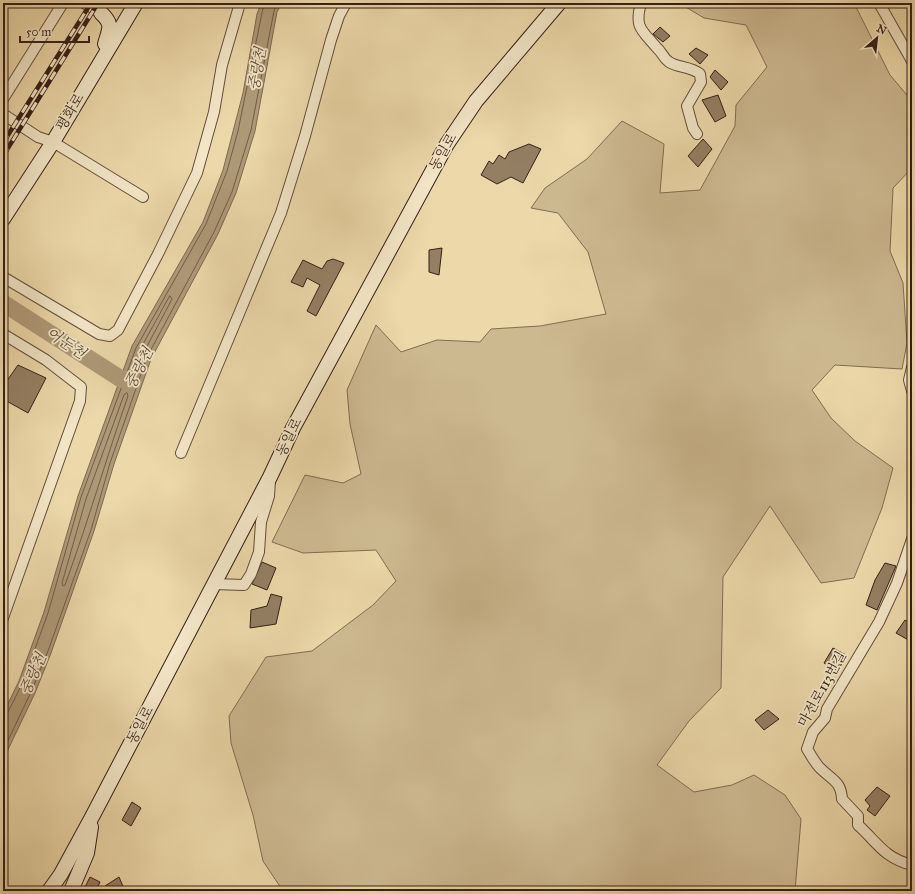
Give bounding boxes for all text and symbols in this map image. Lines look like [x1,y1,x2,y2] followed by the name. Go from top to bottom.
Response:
[20,18,89,44] scale bar
[857,18,897,58] north arrow
[874,22,889,38] text: N
[26,25,51,39] text: 50 m
[244,45,270,92] water label: 중랑천
[52,90,88,134] street label: 평화로
[425,130,461,174] street label: 동일로
[43,324,90,363] water label: 어둔천
[121,343,158,391] water label: 중랑천
[272,415,306,459] street label: 동일로
[794,648,850,730] street label: 마전로113번길
[16,649,51,698] water label: 중랑천
[123,703,157,747] street label: 동일로

